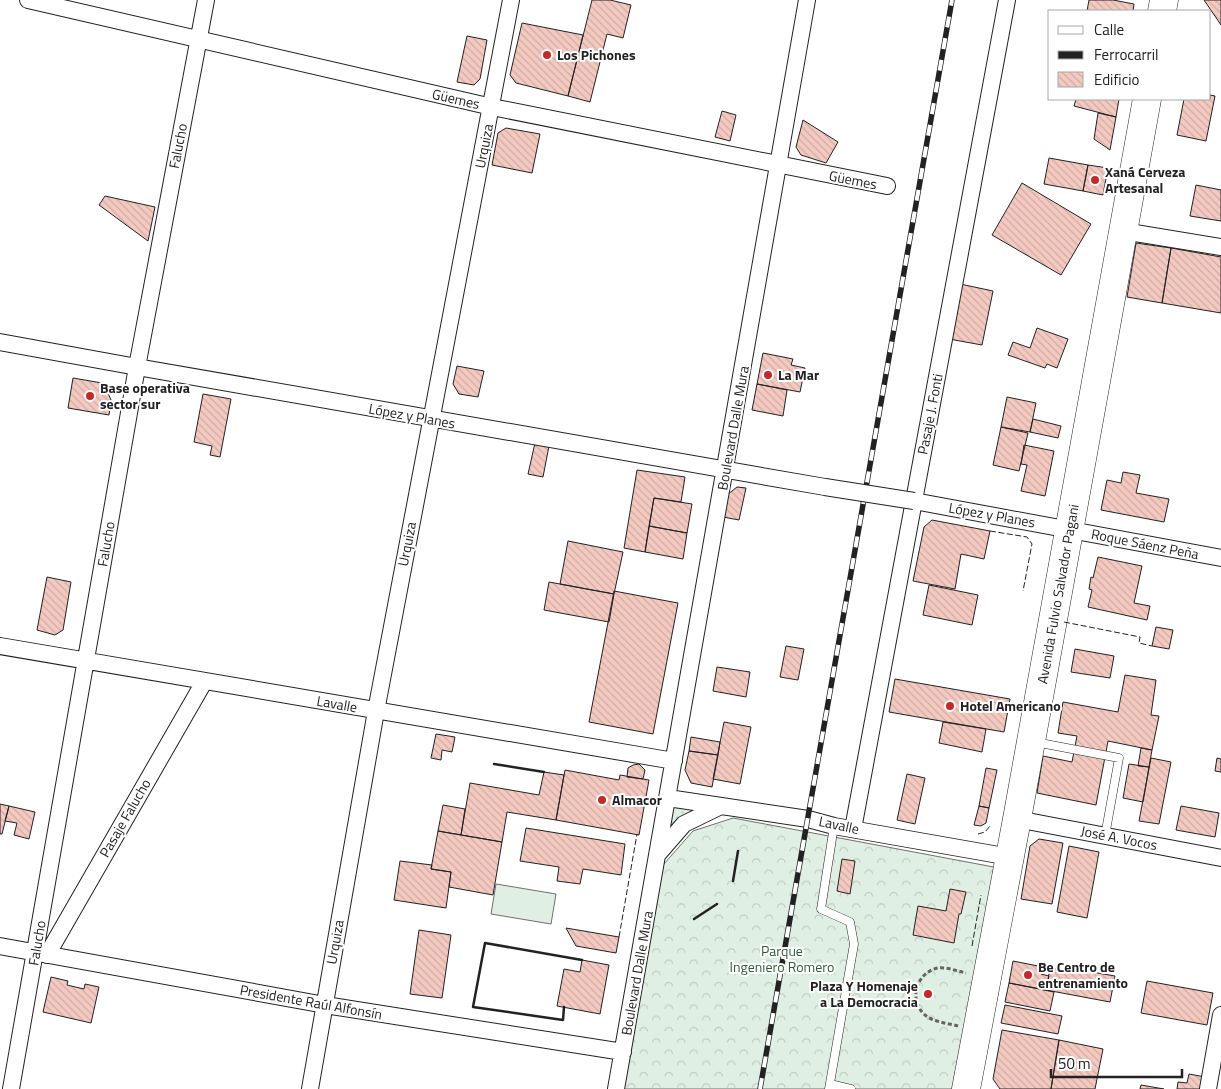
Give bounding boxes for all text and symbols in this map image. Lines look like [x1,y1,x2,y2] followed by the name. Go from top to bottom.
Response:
[1048,10,1211,100] legend
[1094,18,1124,41] text: Calle
[1094,43,1159,66] text: Ferrocarril
[557,44,636,65] place label: Los Pichones
[541,49,553,61] marker: Los Pichones
[1094,68,1139,91] text: Edificio
[430,83,482,114] street label: Güemes
[163,122,192,170] street label: Falucho
[469,122,498,170] street label: Urquiza
[1105,161,1185,198] place label: Xaná Cerveza Artesanal
[827,165,879,194] street label: Güemes
[1089,174,1101,186] marker: Xaná Cerveza Artesanal
[711,364,754,492] street label: Boulevard Dalle Mura
[778,364,819,385] place label: La Mar
[762,369,774,381] marker: La Mar
[911,372,948,456] street label: Pasaje J. Fonti
[100,377,190,414] place label: Base operativa sector sur
[84,390,96,402] marker: Base operativa sector sur
[367,398,457,433] street label: López y Planes
[947,497,1037,532] street label: López y Planes
[1031,502,1084,685] street label: Avenida Fulvio Salvador Pagani
[91,520,120,568] street label: Falucho
[392,520,421,568] street label: Urquiza
[1089,523,1201,564] street label: Roque Sáenz Peña
[315,690,359,717] street label: Lavalle
[960,695,1061,716] place label: Hotel Americano
[944,700,956,712] marker: Hotel Americano
[94,775,156,861] street label: Pasaje Falucho
[612,789,662,810] place label: Almacor
[596,794,608,806] marker: Almacor
[817,810,861,839] street label: Lavalle
[1079,820,1159,855] street label: José A. Vocos
[615,909,658,1037] street label: Boulevard Dalle Mura
[320,918,349,966] street label: Urquiza
[22,919,51,967] street label: Falucho
[730,940,834,977] park label: Parque Ingeniero Romero
[1038,956,1128,993] place label: Be Centro de entrenamiento
[1022,969,1034,981] marker: Be Centro de entrenamiento
[810,975,918,1012] place label: Plaza Y Homenaje a La Democracia
[238,979,384,1024] street label: Presidente Raúl Alfonsín
[922,988,934,1000] marker: Plaza Y Homenaje a La Democracia
[1051,1046,1182,1078] scale bar
[1058,1052,1091,1075] text: 50 m

